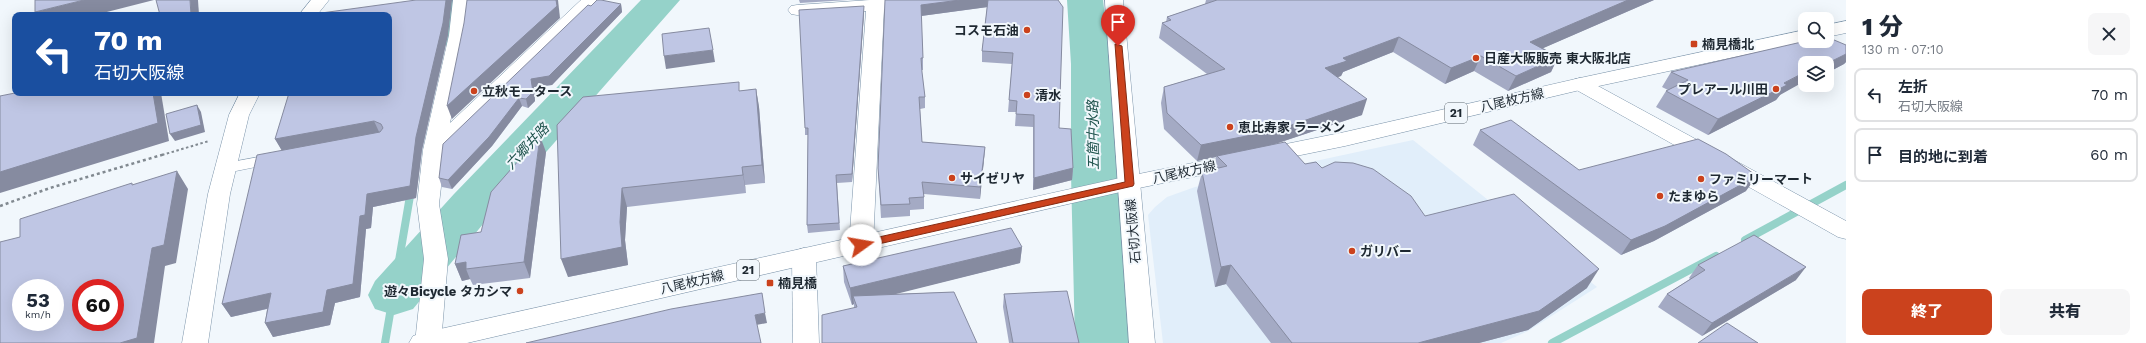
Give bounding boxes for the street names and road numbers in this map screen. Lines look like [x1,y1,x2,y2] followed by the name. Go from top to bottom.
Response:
[1479,85,1545,115] street label: 八尾枚方線
[1445,103,1467,123] road number: 21
[1151,158,1217,186] street label: 八尾枚方線
[1123,198,1143,264] street label: 石切大阪線
[737,260,759,280] road number: 21
[659,267,725,297] street label: 八尾枚方線

